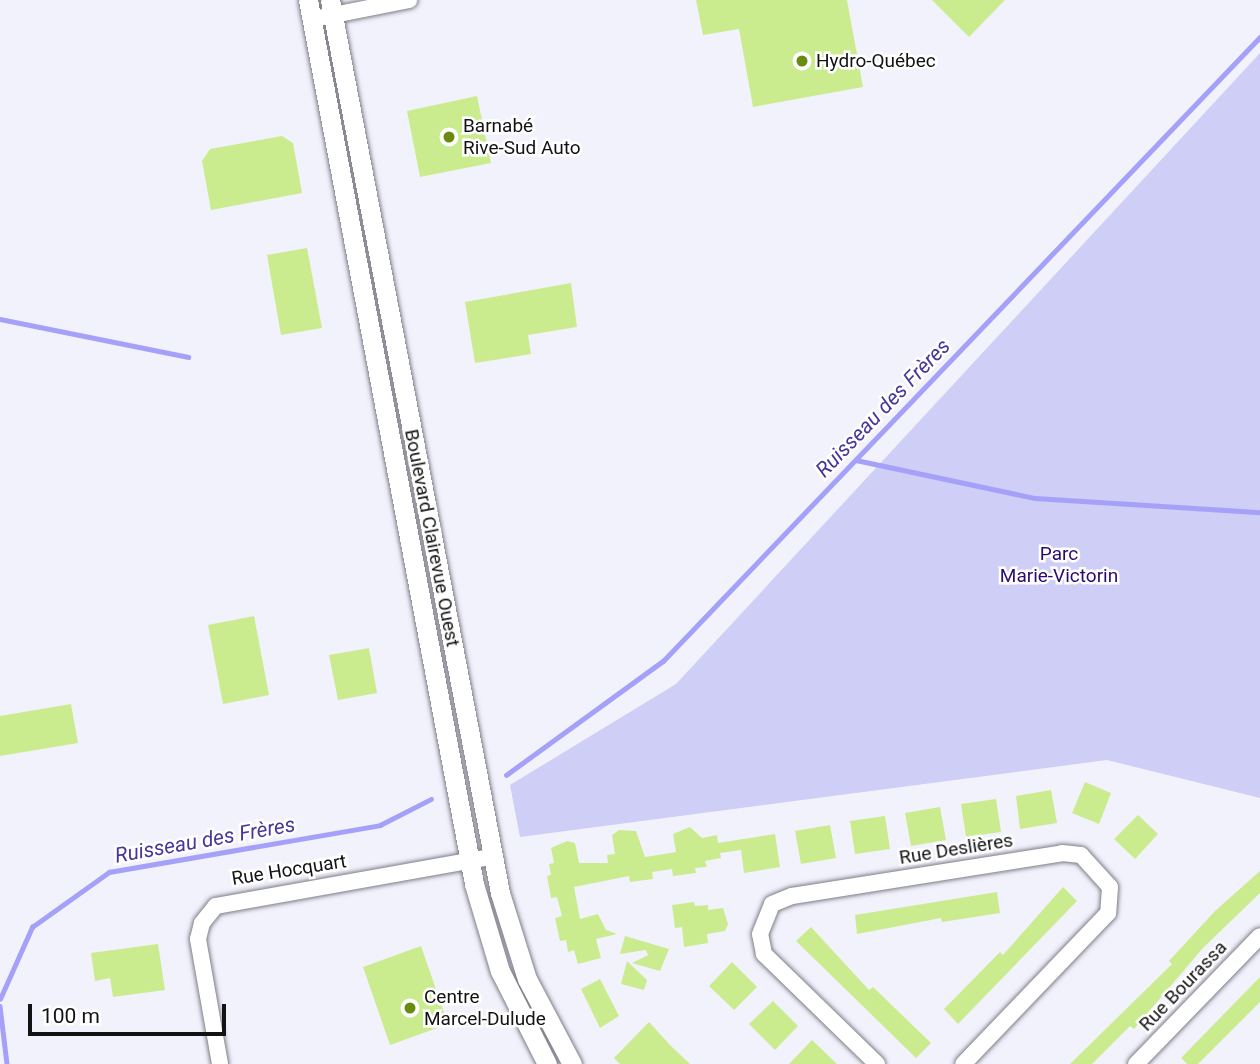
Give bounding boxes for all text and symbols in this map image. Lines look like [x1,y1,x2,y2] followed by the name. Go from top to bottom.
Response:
[816,50,936,72] place label: Hydro-Québec
[794,53,810,69] marker: Hydro-Québec
[463,115,581,159] place label: Barnabé Rive-Sud Auto
[441,129,457,145] marker: Barnabé Rive-Sud Auto
[811,334,955,482] water label: Ruisseau des Frères
[400,427,464,649] street label: Boulevard Clairevue Ouest
[1000,543,1118,587] park label: Parc Marie-Victorin
[113,812,297,868] water label: Ruisseau des Frères
[898,829,1014,869] street label: Rue Deslières
[230,850,348,890] street label: Rue Hocquart
[1134,936,1232,1036] street label: Rue Bourassa
[424,986,546,1030] place label: Centre Marcel-Dulude
[32,990,229,1034] scale bar
[402,1000,418,1016] marker: Centre Marcel-Dulude
[41,1004,100,1028] text: 100 m

